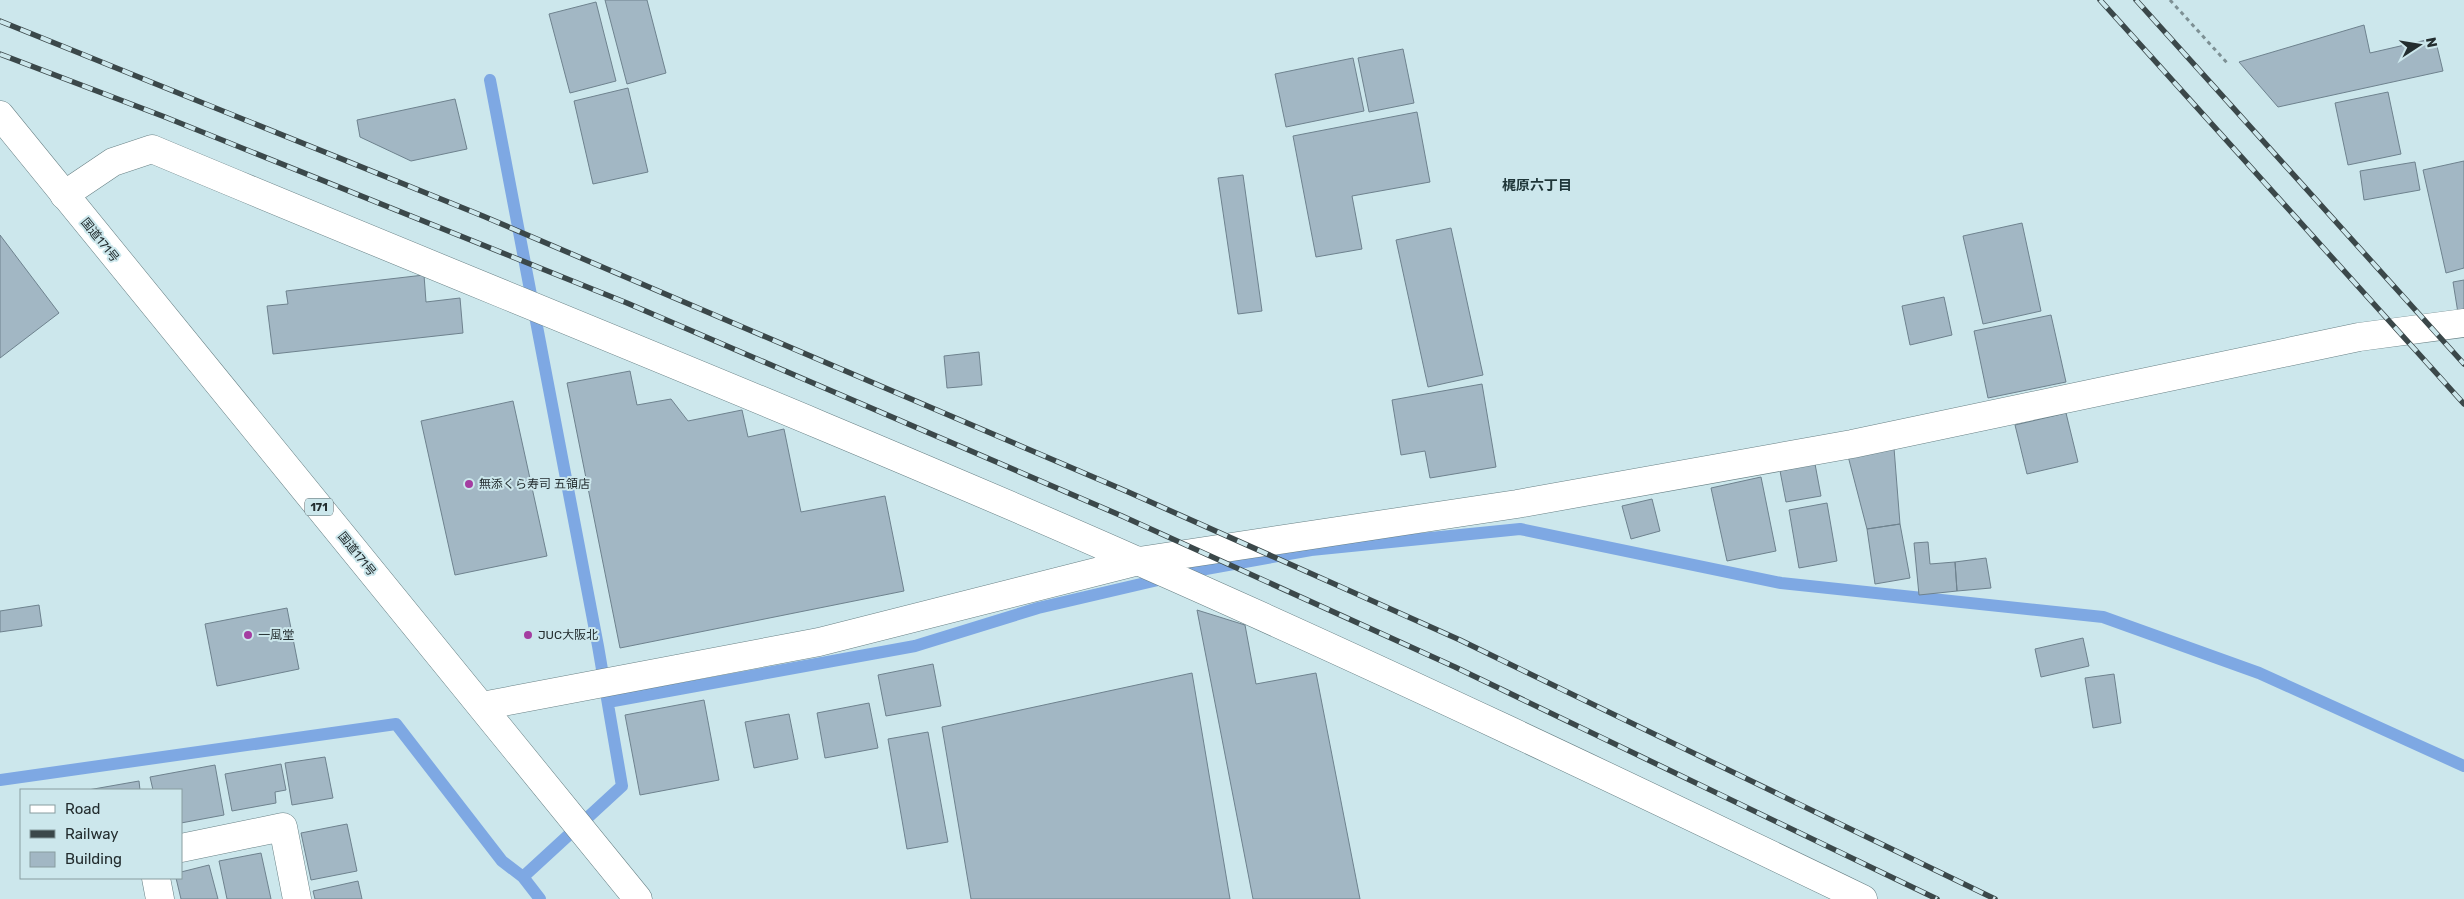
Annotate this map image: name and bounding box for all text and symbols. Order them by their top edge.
north arrow [2394,20,2444,70]
text: N [2422,36,2441,49]
district label: 梶原六丁目 [1502,177,1572,194]
street label: 国道171号 [78,215,122,265]
place label: 無添くら寿司 五領店 [479,477,590,491]
marker: 無添くら寿司 五領店 [463,478,475,490]
road number: 171 [305,498,333,516]
street label: 国道171号 [335,529,379,579]
place label: 一風堂 [258,628,294,642]
place label: JUC大阪北 [538,628,598,642]
marker: 一風堂 [242,629,254,641]
marker: JUC大阪北 [522,629,534,641]
legend [20,789,182,879]
text: Road [65,800,101,818]
text: Railway [65,825,119,843]
text: Building [65,850,122,868]

